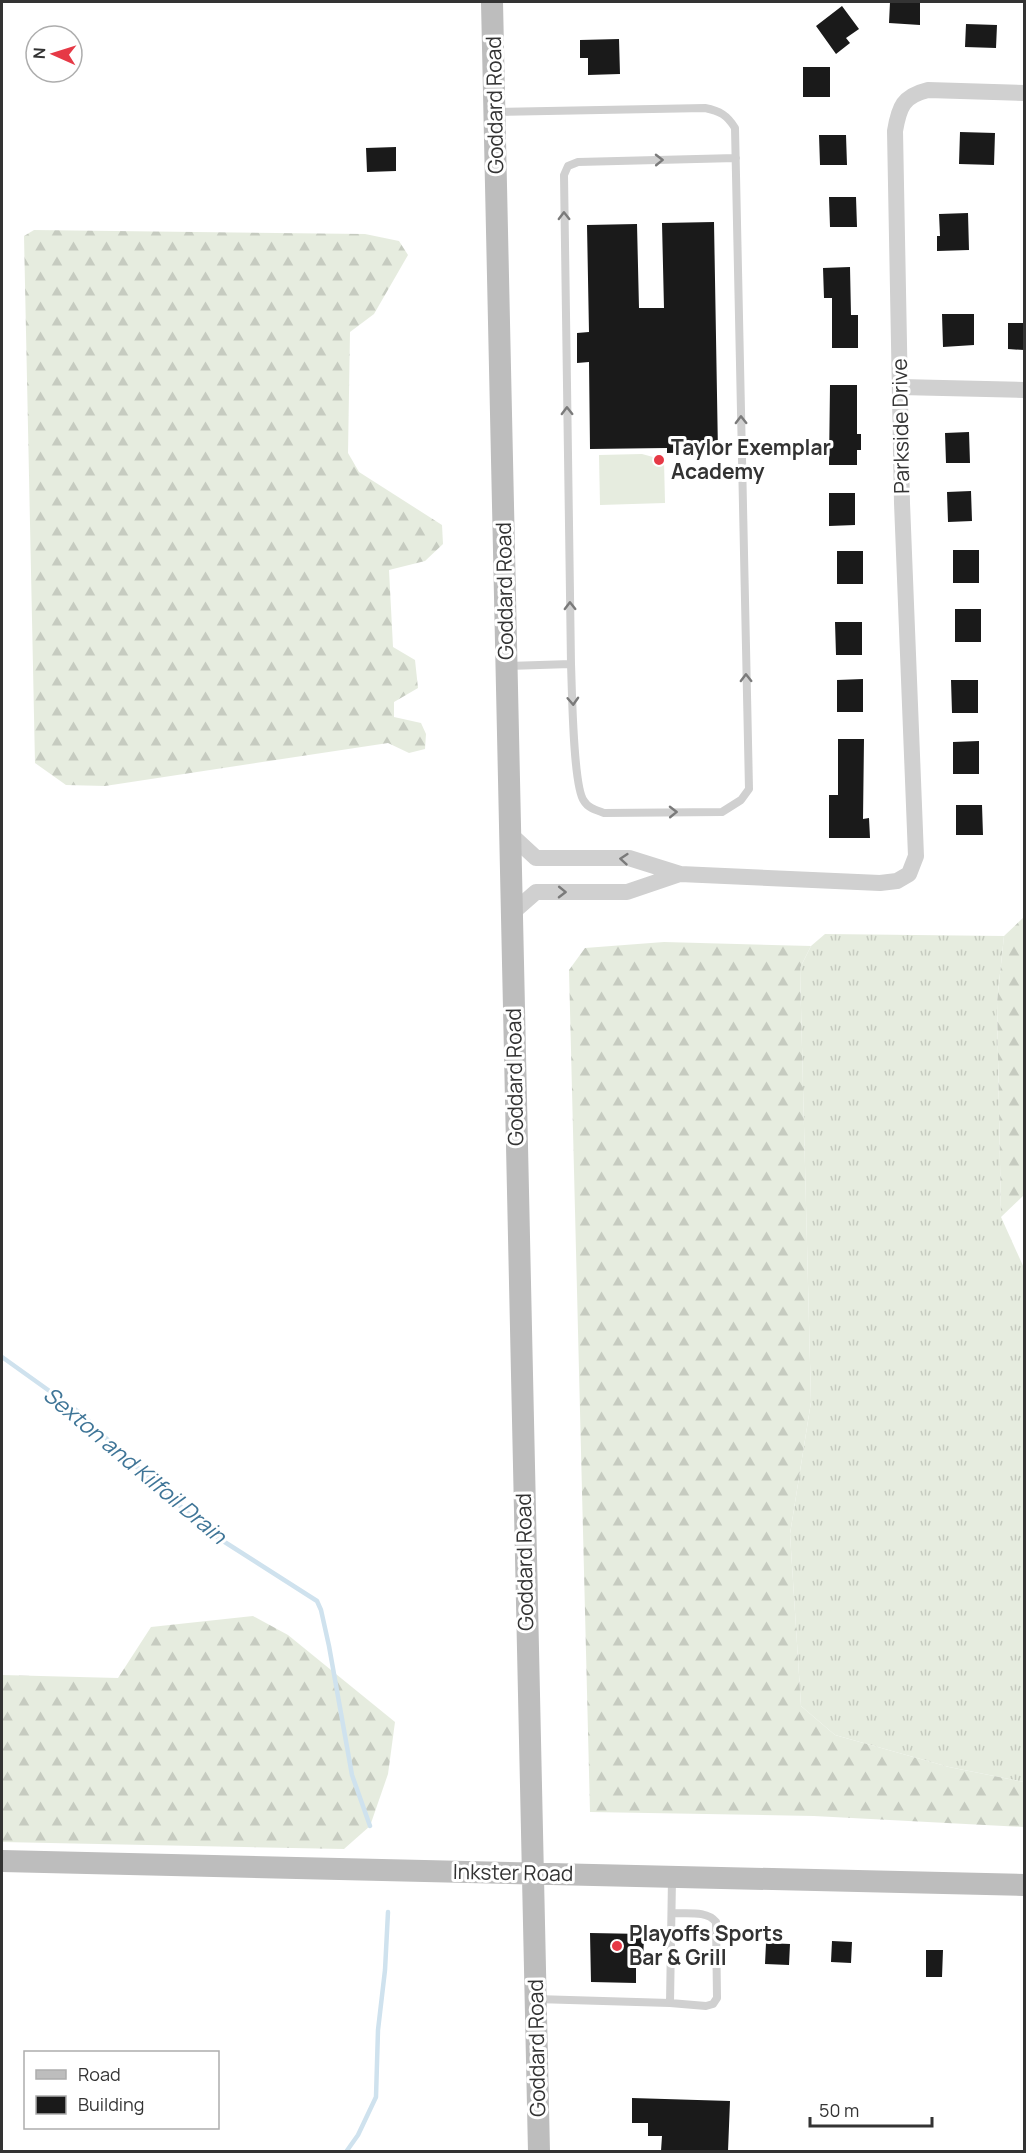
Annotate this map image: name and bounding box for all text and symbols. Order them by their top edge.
north arrow [24,24,84,84]
street label: Goddard Road [479,36,509,174]
text: N [28,47,50,60]
one-way arrow [654,154,663,166]
one-way arrow [558,211,570,220]
street label: Parkside Drive [885,358,915,494]
one-way arrow [561,406,573,415]
one-way arrow [735,416,747,425]
place label: Taylor Exemplar Academy [671,433,831,485]
marker: Taylor Exemplar Academy [652,453,666,467]
street label: Goddard Road [489,522,519,660]
one-way arrow [564,601,576,610]
one-way arrow [740,674,753,683]
one-way arrow [566,696,579,705]
one-way arrow [669,806,678,818]
one-way arrow [619,853,628,866]
one-way arrow [558,886,567,898]
street label: Goddard Road [499,1008,529,1146]
water label: Sexton and Kilfoil Drain [37,1380,234,1551]
street label: Goddard Road [509,1493,539,1631]
street label: Inkster Road [453,1857,573,1887]
place label: Playoffs Sports Bar & Grill [629,1919,783,1971]
marker: Playoffs Sports Bar & Grill [610,1939,624,1953]
street label: Goddard Road [521,1979,551,2117]
legend [24,2051,219,2129]
text: Road [78,2062,121,2086]
scale bar [810,2090,932,2128]
text: Building [78,2092,144,2116]
text: 50 m [819,2098,859,2122]

